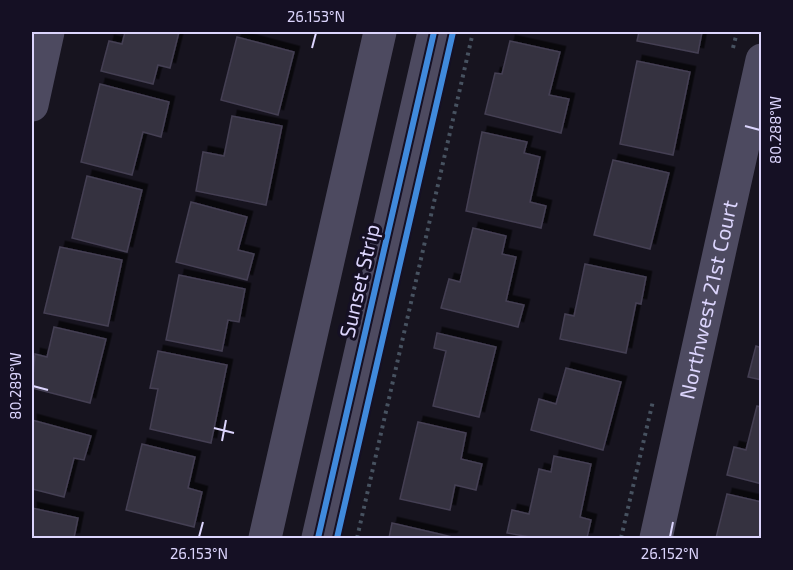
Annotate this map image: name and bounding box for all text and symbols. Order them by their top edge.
text: 26.153°N [287,7,345,25]
text: 80.288°W [766,96,784,164]
street label: Northwest 21st Court [673,198,742,401]
street label: Sunset Strip [333,221,384,340]
text: 80.289°W [6,352,24,420]
text: 26.153°N [170,544,228,562]
text: 26.152°N [641,544,699,562]

